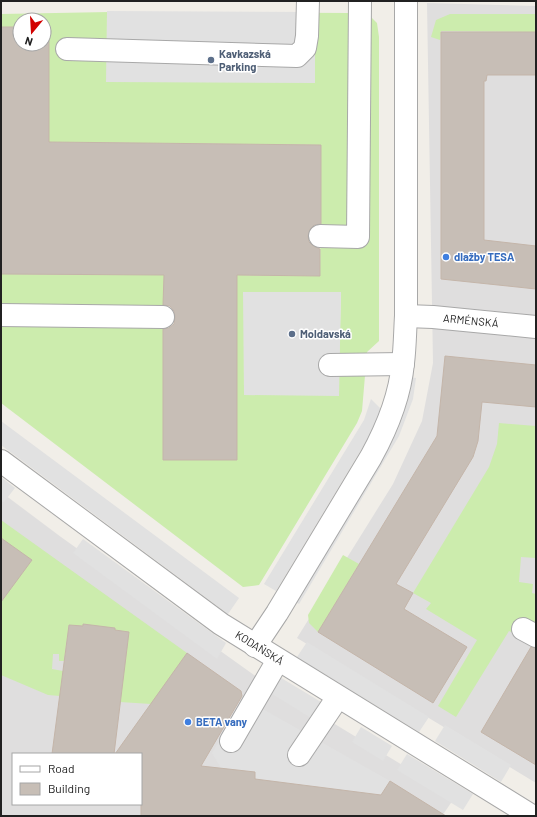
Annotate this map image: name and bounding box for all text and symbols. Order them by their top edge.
north arrow [12,12,52,52]
text: N [23,35,34,49]
place label: Kavkazská Parking [219,47,271,73]
marker: Kavkazská Parking [206,55,216,65]
place label: dlažby TESA [454,250,515,263]
marker: dlažby TESA [441,252,451,262]
street label: ARMÉNSKÁ [443,311,499,329]
place label: Moldavská [300,327,351,340]
marker: Moldavská [287,329,297,339]
street label: KODAŇSKÁ [233,628,286,667]
place label: BETA vany [196,715,248,728]
marker: BETA vany [183,717,193,727]
legend [12,753,142,805]
text: Road [48,761,75,775]
text: Building [48,781,90,795]

